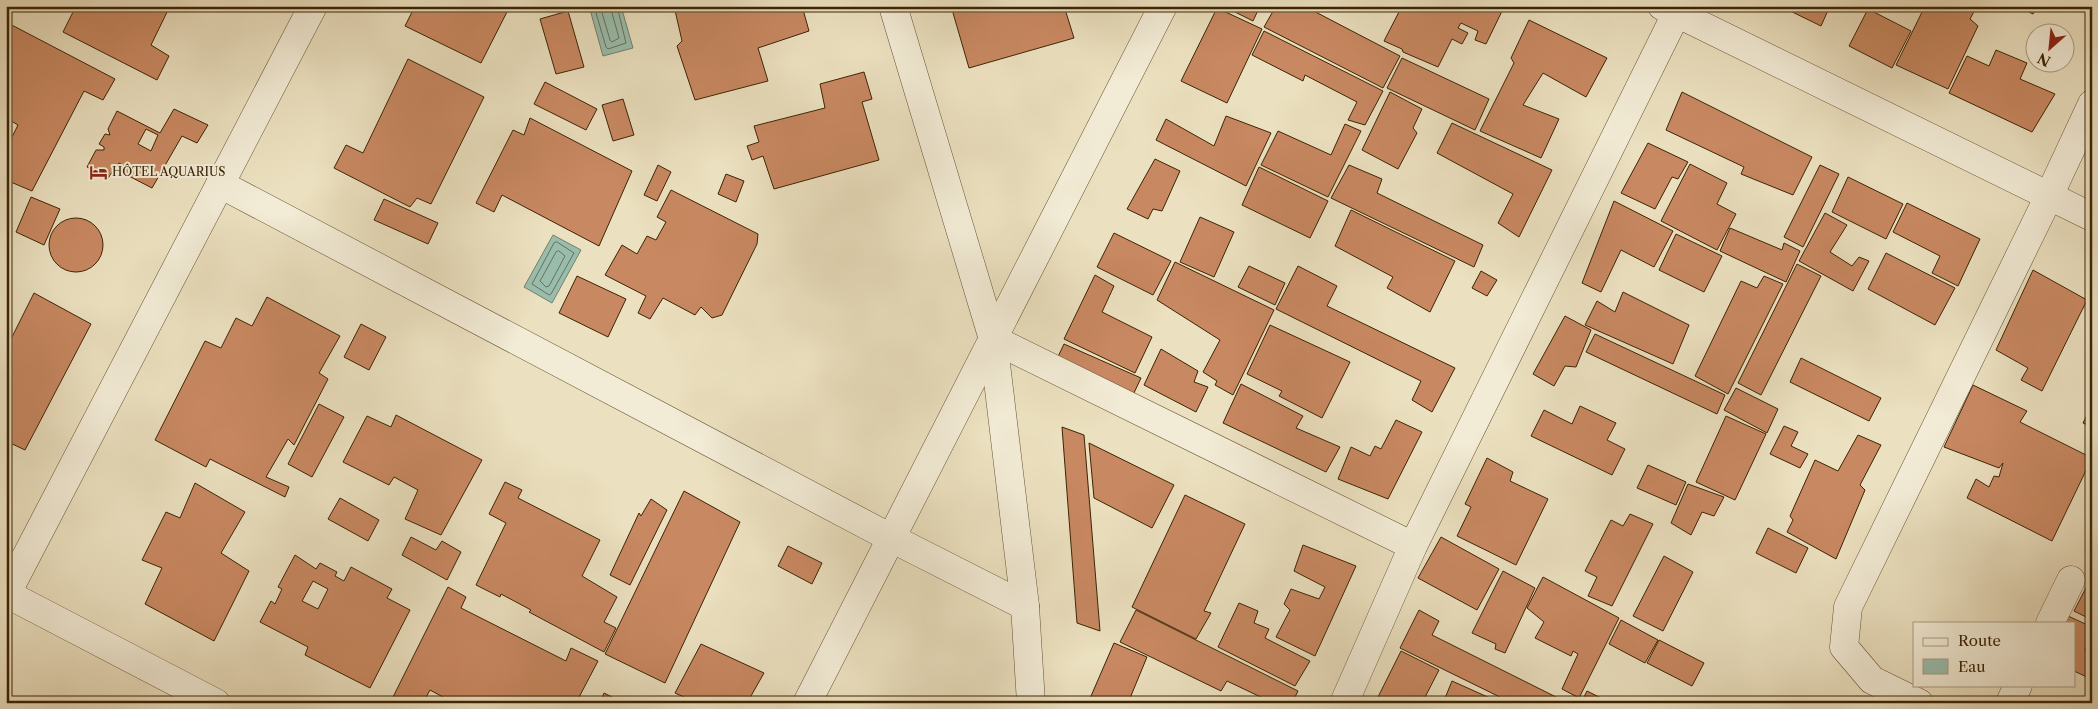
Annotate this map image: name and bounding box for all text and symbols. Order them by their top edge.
north arrow [2026,22,2076,72]
text: N [2035,49,2054,70]
hotel icon: HÔTEL AQUARIUS [88,162,108,182]
place label: HÔTEL AQUARIUS [112,163,225,179]
legend [1913,622,2076,686]
text: Route [1958,631,2001,650]
text: Eau [1958,657,1986,676]

